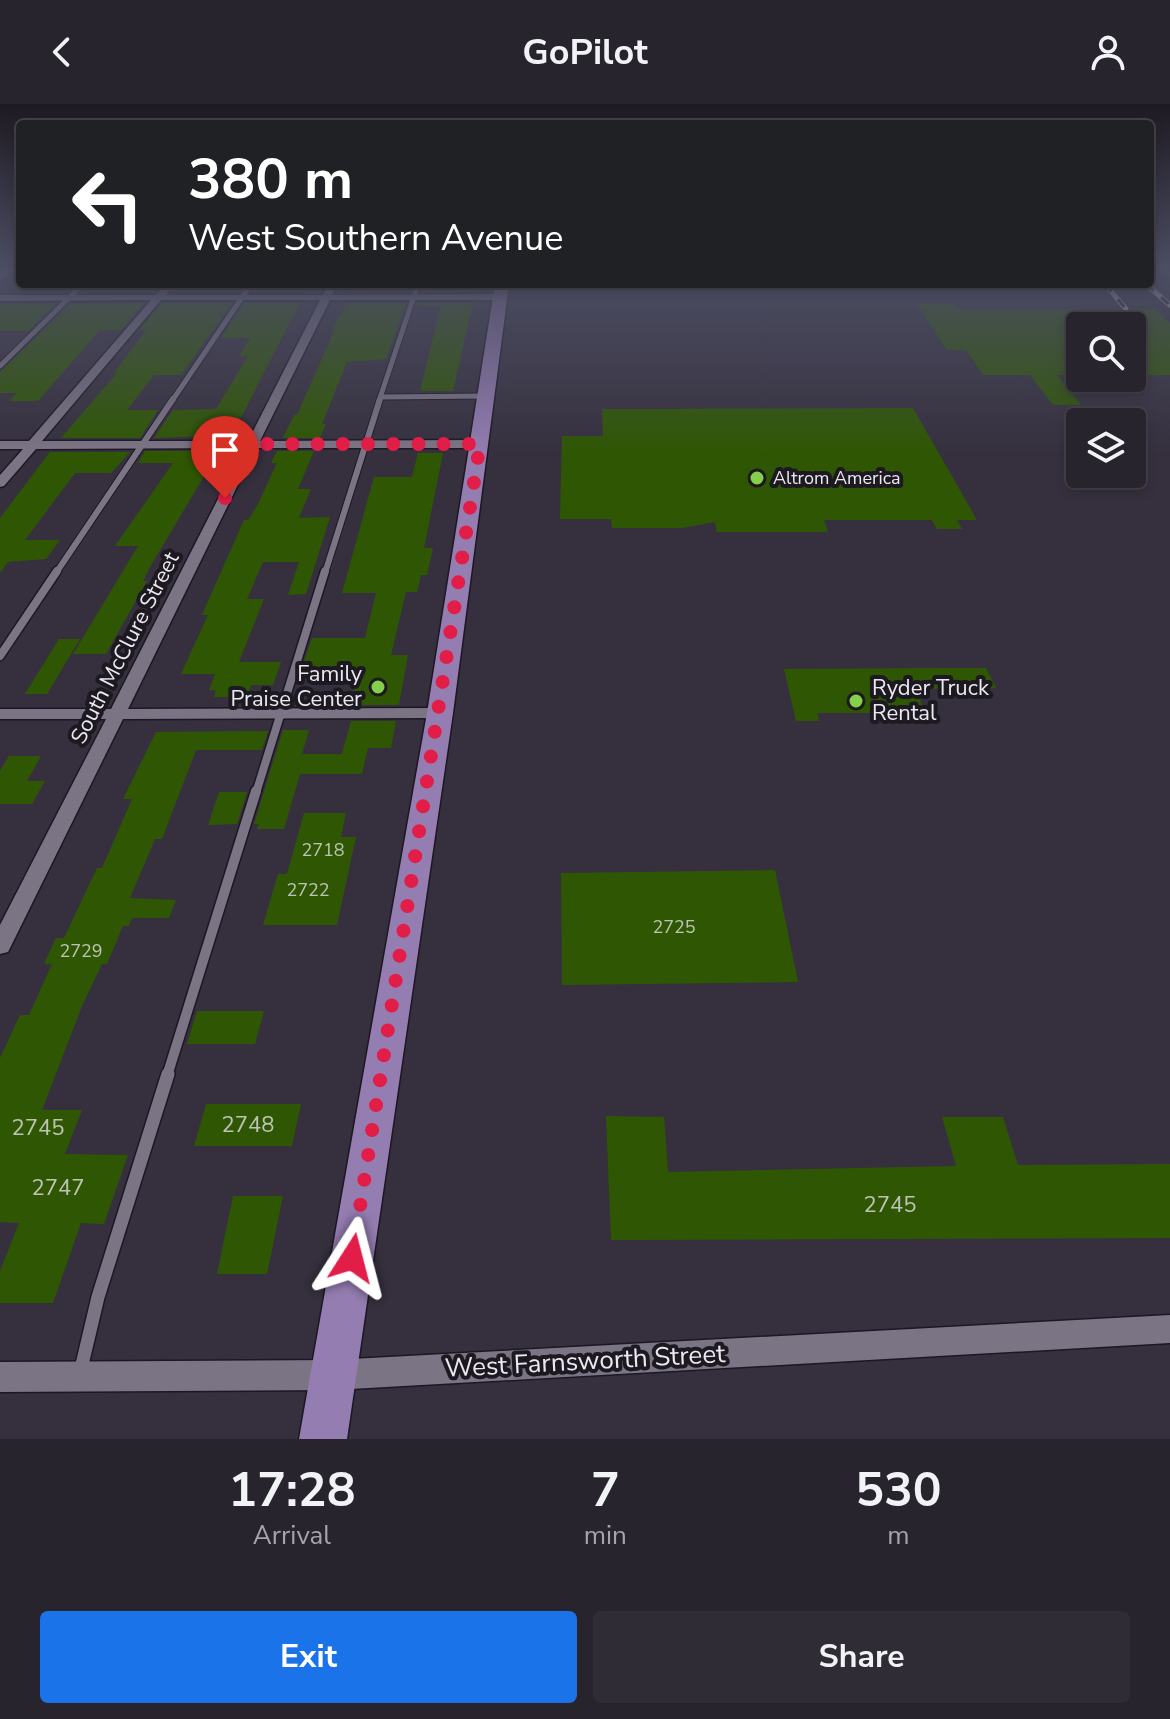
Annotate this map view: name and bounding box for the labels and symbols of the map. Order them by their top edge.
pin [191,416,259,498]
place label: Altrom America [773,466,901,490]
marker: Altrom America [748,469,766,487]
street label: South McClure Street [64,547,187,749]
place label: Family Praise Center [230,659,363,714]
place label: Ryder Truck Rental [872,673,990,728]
marker: Family Praise Center [369,678,387,696]
marker: Ryder Truck Rental [847,692,865,710]
house number: 2718 [301,838,345,862]
house number: 2722 [286,878,330,902]
house number: 2725 [652,915,696,939]
house number: 2729 [59,939,103,963]
house number: 2748 [222,1110,274,1140]
house number: 2745 [12,1113,64,1143]
house number: 2747 [32,1173,84,1203]
house number: 2745 [864,1190,916,1220]
position arrow [310,1216,394,1300]
street label: West Farnsworth Street [444,1336,727,1386]

